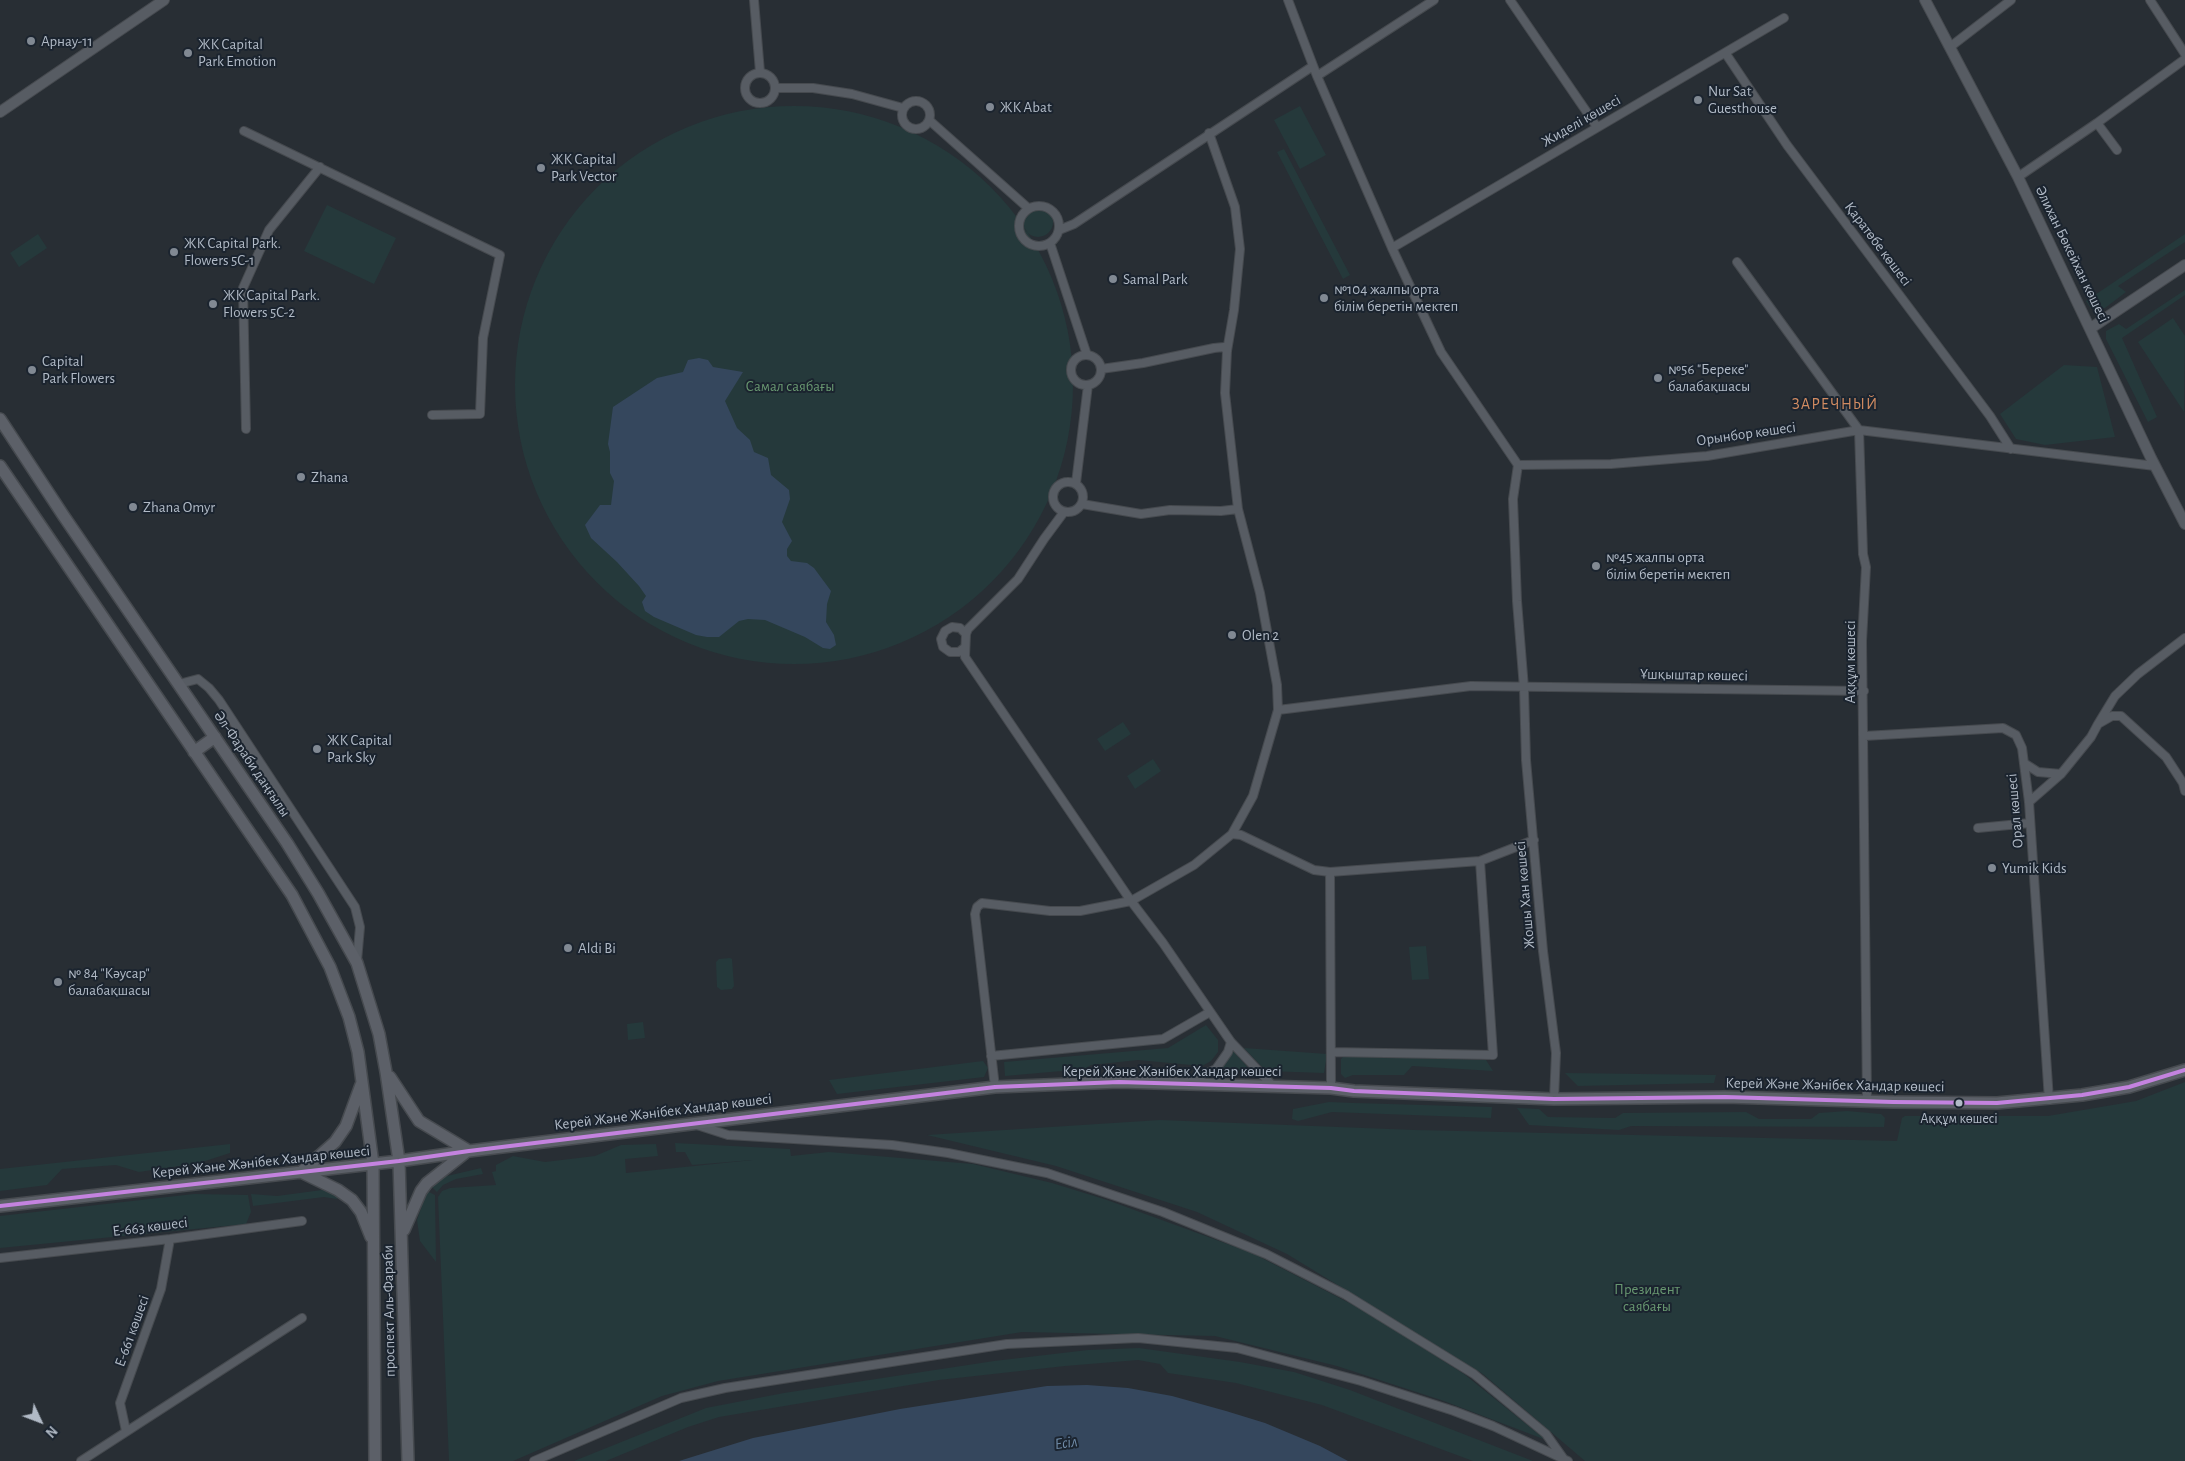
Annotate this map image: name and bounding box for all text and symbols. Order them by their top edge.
place label: Арнау-11 [41,32,93,50]
marker: Арнау-11 [25,35,37,47]
place label: ЖК Capital Park Emotion [198,35,276,70]
marker: ЖК Capital Park Emotion [182,47,194,59]
place label: Nur Sat Guesthouse [1708,82,1777,117]
street label: Жиделі көшесі [1538,91,1624,151]
marker: Nur Sat Guesthouse [1692,94,1704,106]
place label: ЖК Abat [1000,98,1052,116]
marker: ЖК Abat [984,101,996,113]
place label: ЖК Capital Park Vector [551,150,616,185]
marker: ЖК Capital Park Vector [535,162,547,174]
street label: Әлихан Бөкейхан көшесі [2031,183,2113,325]
street label: Қаратөбе көшесі [1840,198,1916,290]
place label: ЖК Capital Park. Flowers 5C-1 [184,234,281,269]
marker: ЖК Capital Park. Flowers 5C-1 [168,246,180,258]
place label: Samal Park [1123,270,1188,288]
marker: Samal Park [1107,273,1119,285]
place label: №104 жалпы орта білім беретін мектеп [1334,280,1458,315]
place label: ЖК Capital Park. Flowers 5C-2 [223,286,320,321]
marker: №104 жалпы орта білім беретін мектеп [1318,292,1330,304]
marker: ЖК Capital Park. Flowers 5C-2 [207,298,219,310]
place label: Capital Park Flowers [42,352,115,387]
place label: №56 "Береке" балабақшасы [1668,360,1750,395]
marker: Capital Park Flowers [26,364,38,376]
marker: №56 "Береке" балабақшасы [1652,372,1664,384]
park label: Самал саябағы [746,377,834,395]
district label: ЗАРЕЧНЫЙ [1791,394,1879,414]
street label: Орынбор көшесі [1695,418,1797,450]
place label: Zhana [311,468,348,486]
marker: Zhana [295,471,307,483]
place label: Zhana Omyr [143,498,215,516]
marker: Zhana Omyr [127,501,139,513]
place label: №45 жалпы орта білім беретін мектеп [1606,548,1730,583]
marker: №45 жалпы орта білім беретін мектеп [1590,560,1602,572]
street label: Аққұм көшесі [1841,620,1859,704]
place label: Olen 2 [1242,626,1279,644]
marker: Olen 2 [1226,629,1238,641]
street label: Ұшқыштар көшесі [1640,665,1748,685]
street label: Әл-Фараби даңғылы [210,707,294,821]
place label: ЖК Capital Park Sky [327,731,392,766]
marker: ЖК Capital Park Sky [311,743,323,755]
street label: Орал көшесі [2003,773,2027,849]
street label: Жошы Хан көшесі [1511,840,1539,950]
place label: Yumik Kids [2002,859,2067,877]
marker: Yumik Kids [1986,862,1998,874]
place label: Aldi Bi [578,939,616,957]
marker: Aldi Bi [562,942,574,954]
place label: № 84 "Кәусар" балабақшасы [68,964,150,999]
marker: № 84 "Кәусар" балабақшасы [52,976,64,988]
street label: Керей Және Жәнібек Хандар көшесі [1062,1062,1282,1080]
street label: Керей Және Жәнібек Хандар көшесі [1725,1074,1945,1096]
street label: Керей Және Жәнібек Хандар көшесі [553,1090,773,1134]
marker: Аққұм көшесі [1954,1098,1964,1108]
place label: Аққұм көшесі [1920,1111,1998,1127]
street label: Керей Және Жәнібек Хандар көшесі [151,1142,371,1182]
street label: Е-663 көшесі [111,1213,189,1241]
street label: проспект Аль-Фараби [379,1245,399,1377]
park label: Президент саябағы [1614,1280,1680,1315]
street label: Е-661 көшесі [111,1293,153,1369]
north arrow [15,1396,65,1446]
text: N [43,1423,59,1440]
water label: Есіл [1053,1432,1079,1454]

